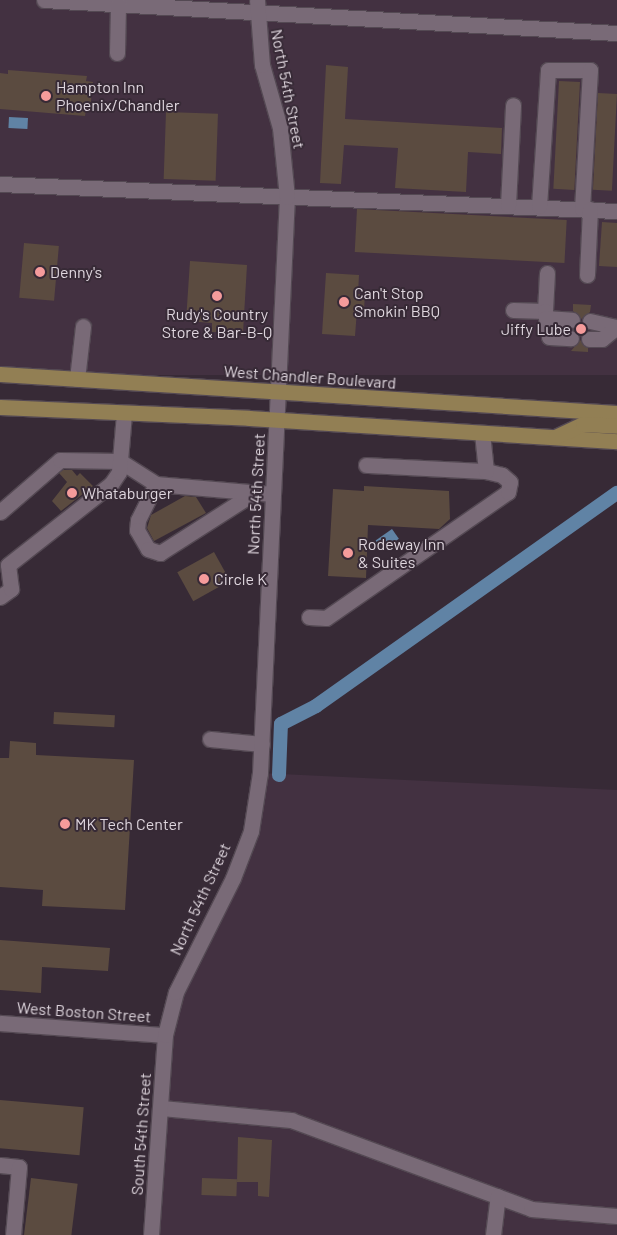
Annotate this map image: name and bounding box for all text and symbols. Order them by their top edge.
street label: North 54th Street [267,27,309,151]
place label: Hampton Inn Phoenix/Chandler [56,77,180,115]
marker: Hampton Inn Phoenix/Chandler [40,90,52,102]
place label: Denny's [50,262,102,282]
marker: Denny's [34,266,46,278]
place label: Can't Stop Smokin' BBQ [354,283,440,321]
marker: Rudy's Country Store & Bar-B-Q [211,290,223,302]
marker: Can't Stop Smokin' BBQ [338,296,350,308]
place label: Rudy's Country Store & Bar-B-Q [162,304,272,342]
place label: Jiffy Lube [501,319,571,339]
marker: Jiffy Lube [575,323,587,335]
street label: West Chandler Boulevard [223,361,397,393]
street label: North 54th Street [243,433,269,555]
place label: Whataburger [82,483,173,503]
marker: Whataburger [66,487,78,499]
place label: Rodeway Inn & Suites [358,534,445,572]
marker: Rodeway Inn & Suites [342,547,354,559]
place label: Circle K [214,569,267,589]
marker: Circle K [198,573,210,585]
place label: MK Tech Center [75,814,183,834]
marker: MK Tech Center [59,818,71,830]
street label: North 54th Street [166,840,234,958]
street label: West Boston Street [16,998,152,1026]
street label: South 54th Street [127,1072,155,1196]

